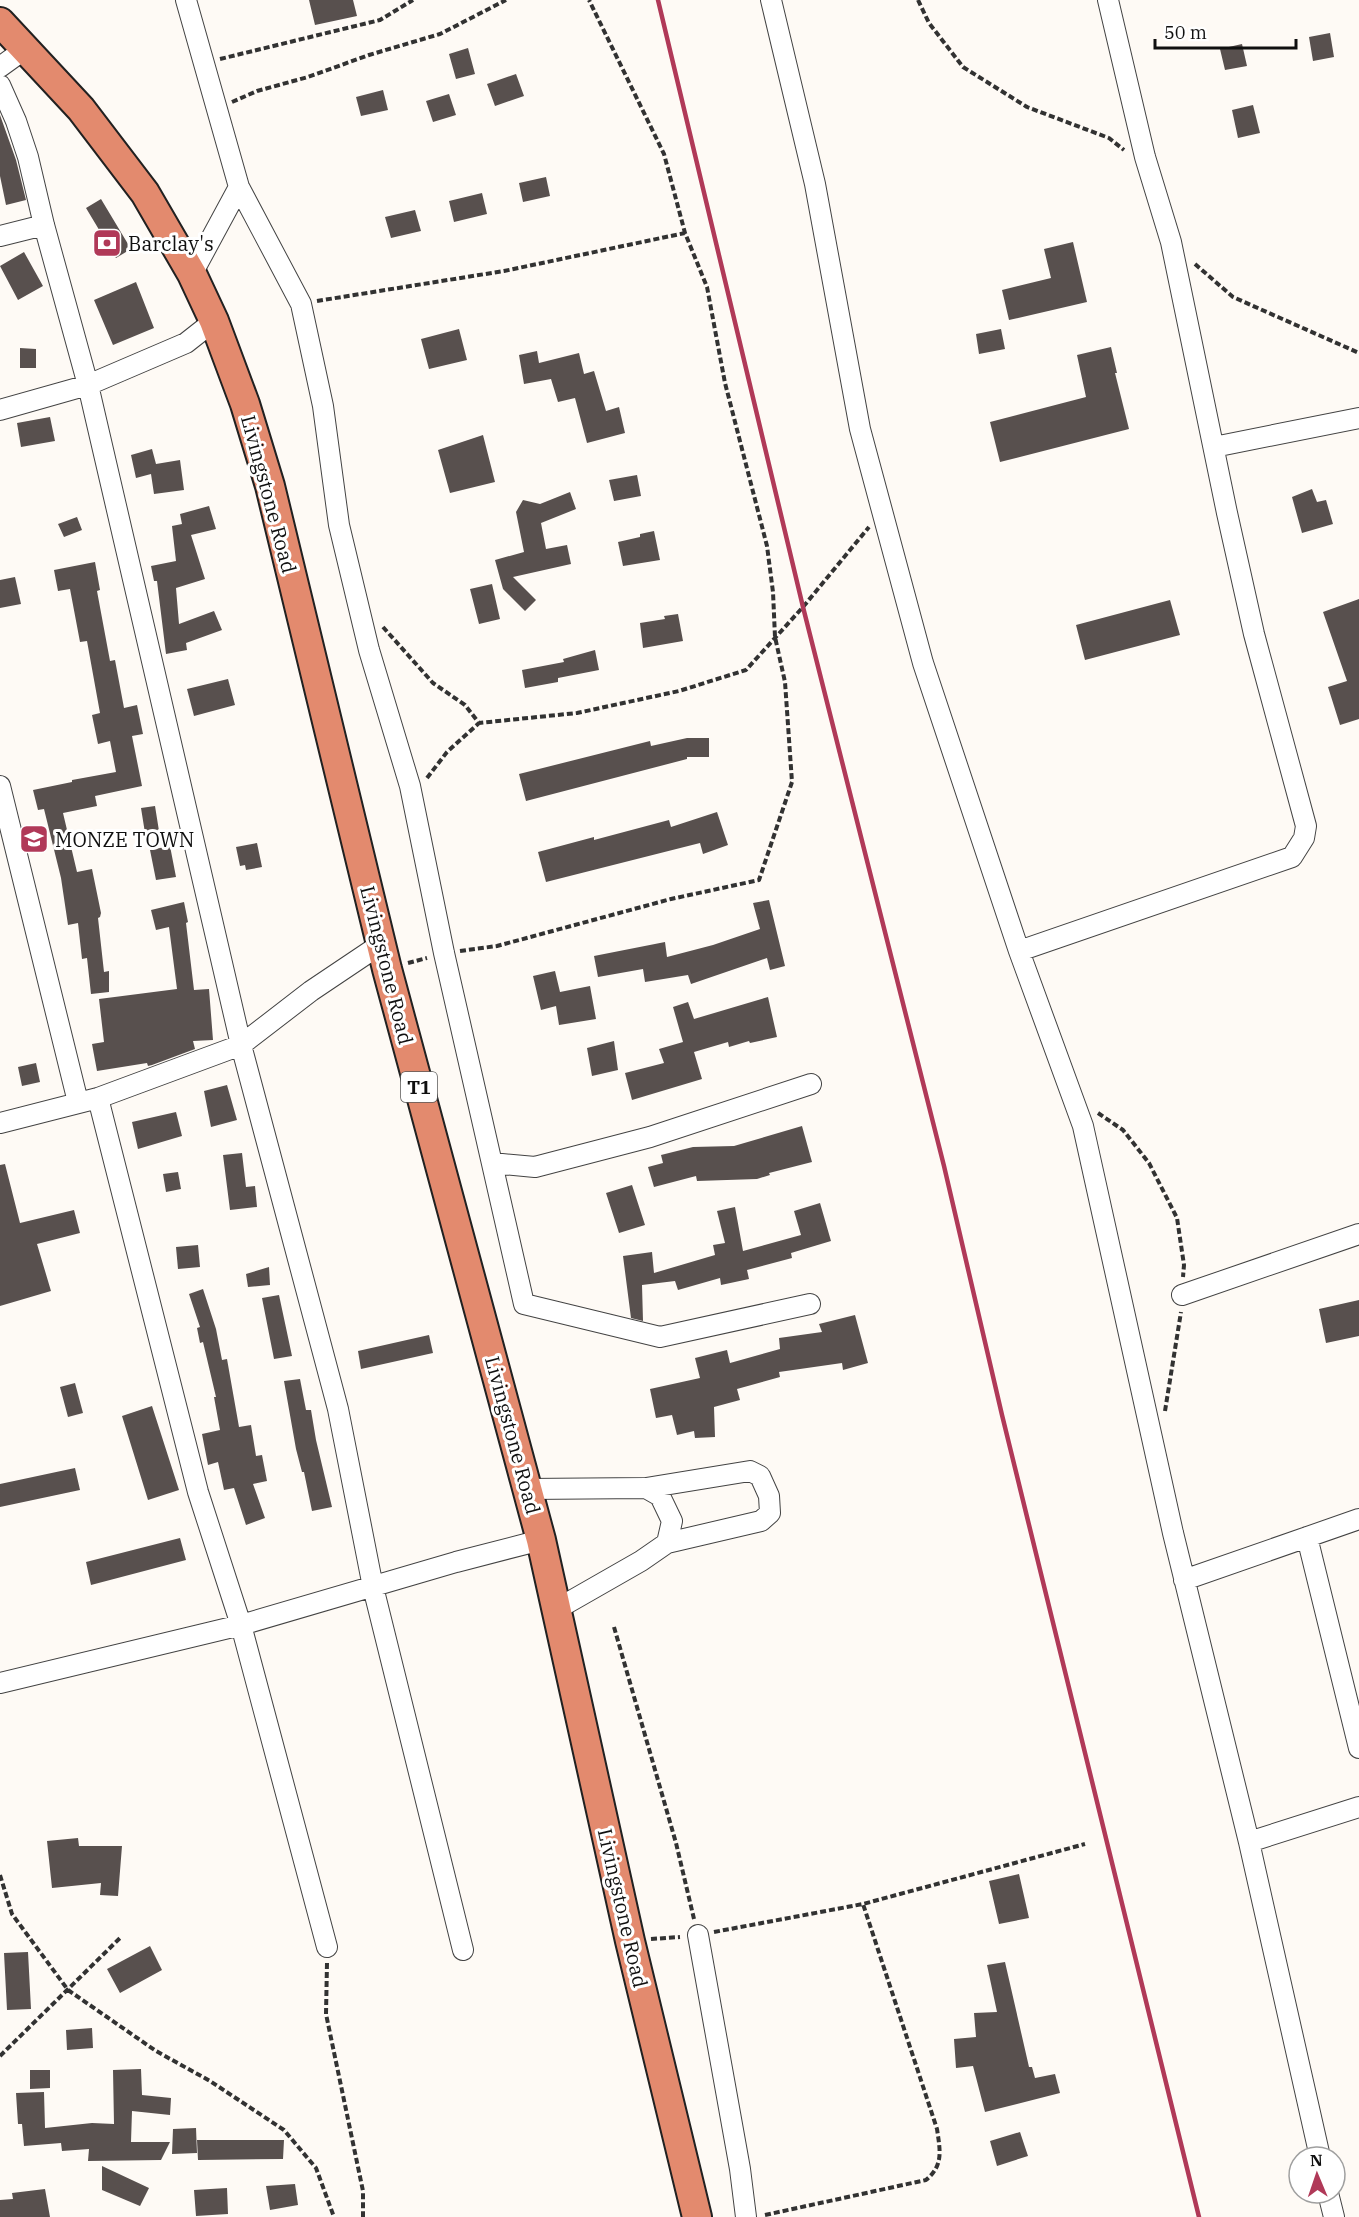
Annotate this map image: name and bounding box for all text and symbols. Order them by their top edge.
scale bar [1155,12,1296,50]
text: 50 m [1164,21,1207,44]
bank icon: Barclay's [91,227,123,259]
place label: Barclay's [128,230,214,257]
street label: Livingstone Road [235,412,303,576]
school or university icon: MONZE TOWN [18,823,50,855]
place label: MONZE TOWN [55,826,194,853]
street label: Livingstone Road [354,883,420,1047]
road number: T1 [401,1072,437,1102]
street label: Livingstone Road [479,1353,547,1517]
street label: Livingstone Road [592,1826,654,1990]
north arrow [1287,2145,1347,2205]
text: N [1310,2150,1323,2170]

